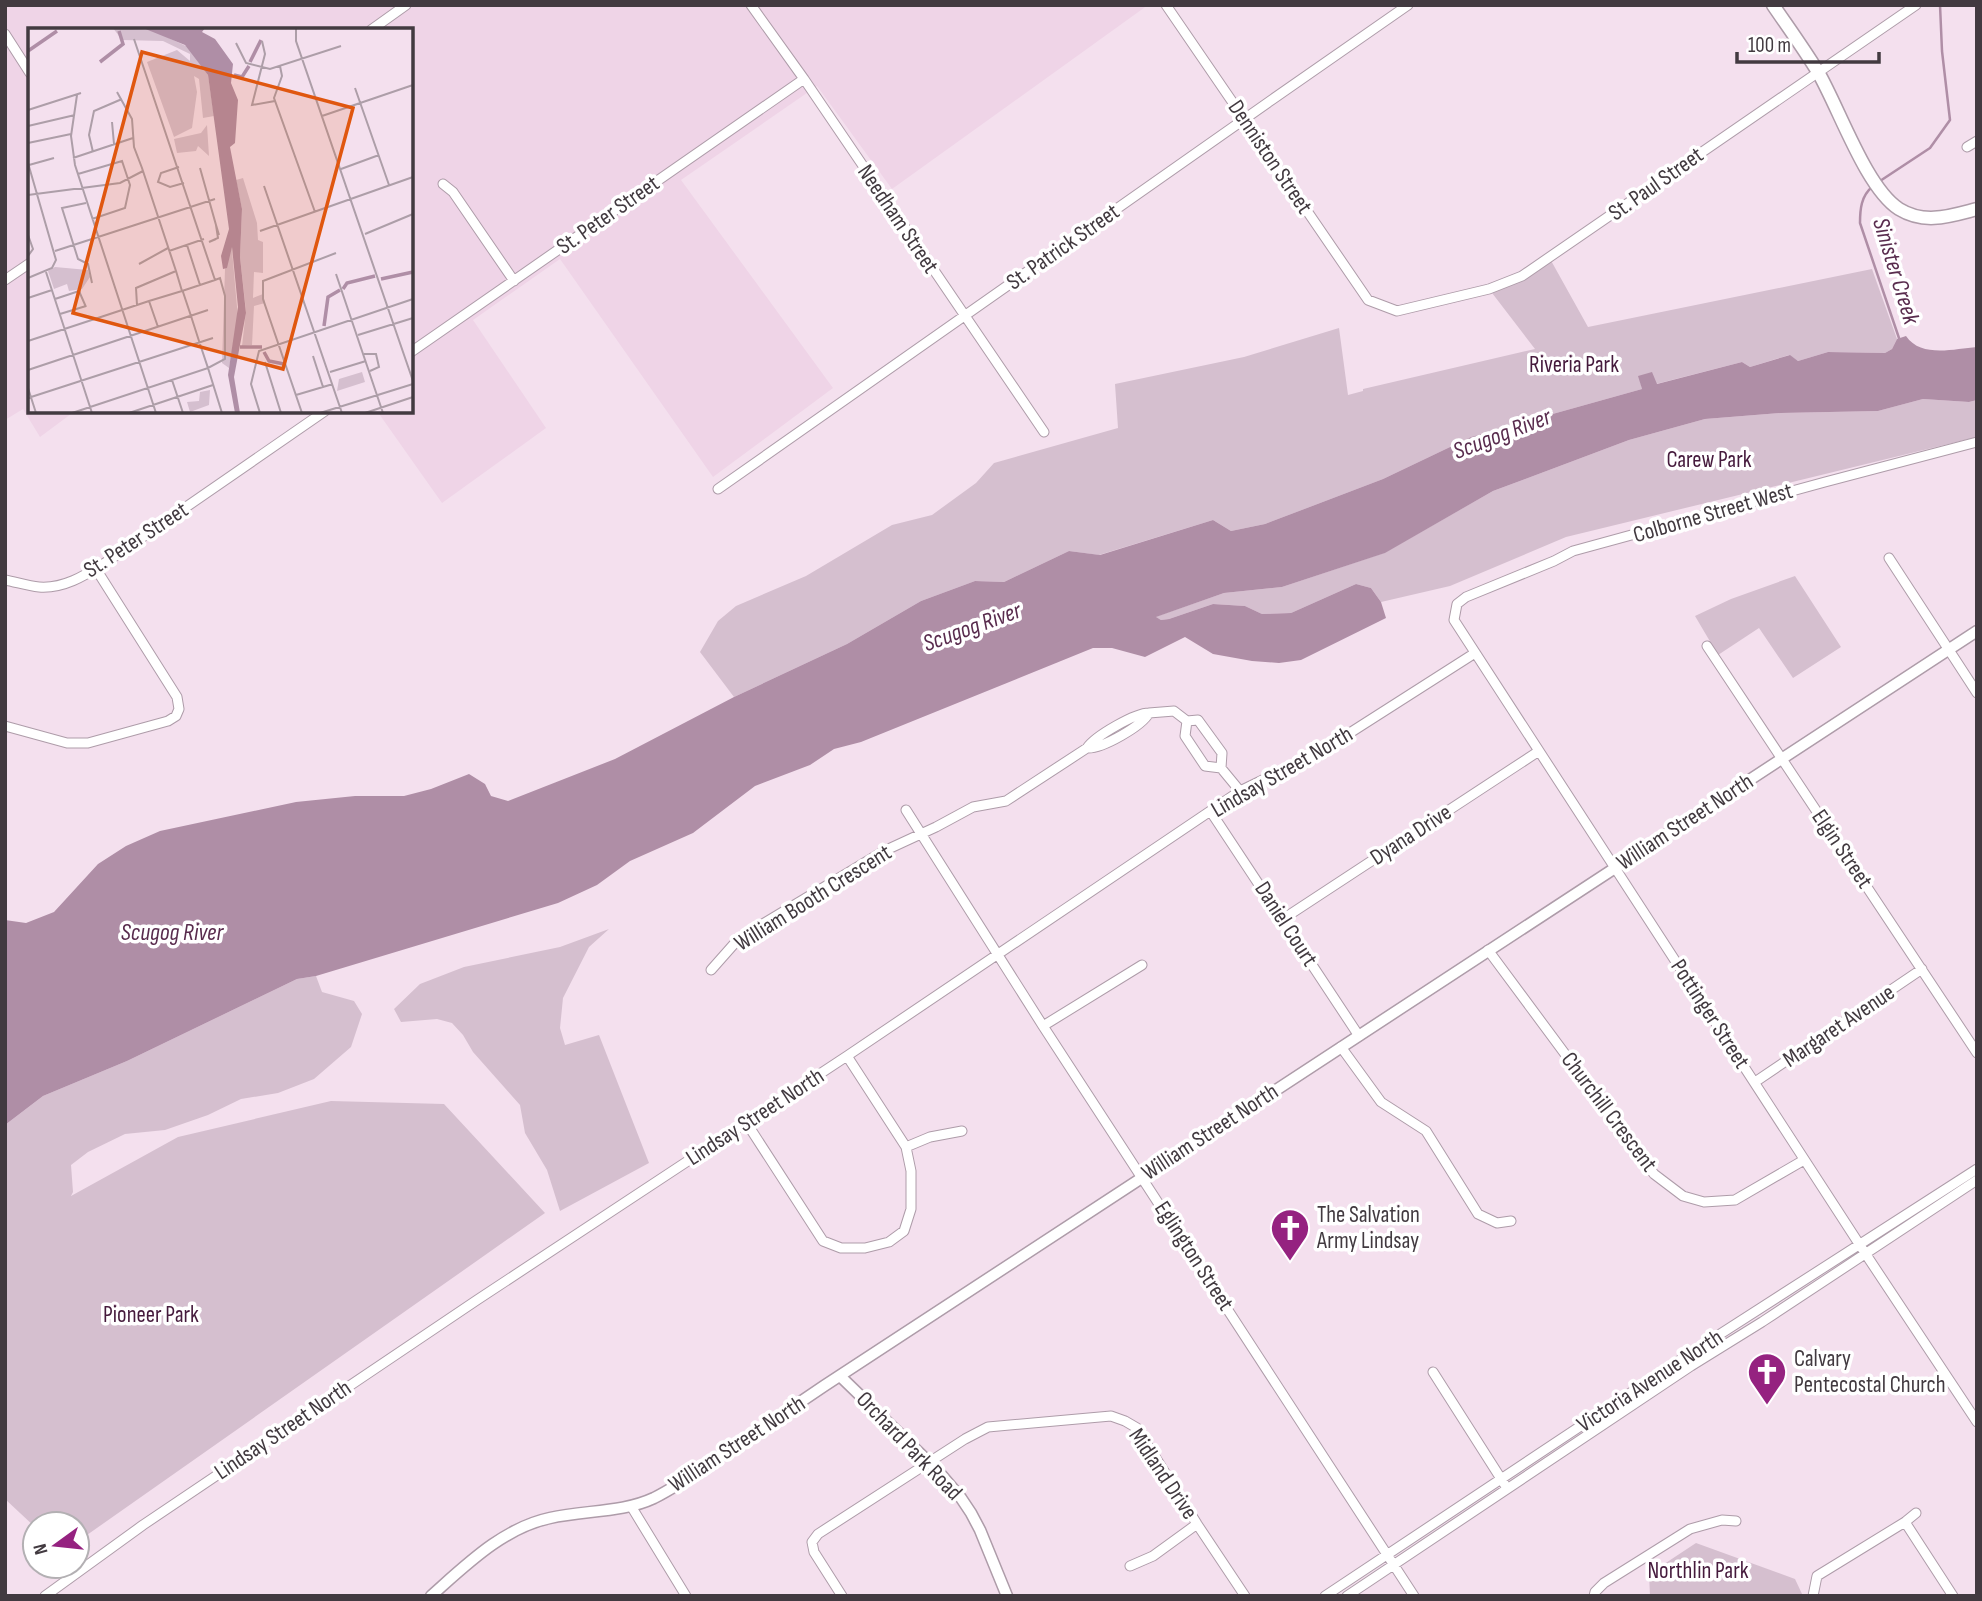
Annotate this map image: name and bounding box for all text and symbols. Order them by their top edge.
scale bar [1737,21,1879,65]
inset map [28,28,413,413]
text: 100 m [1748,33,1791,58]
street label: Denniston Street [1222,95,1318,219]
street label: St. Paul Street [1603,141,1709,227]
street label: Needham Street [851,159,945,279]
street label: St. Peter Street [551,169,665,261]
street label: St. Patrick Street [1001,198,1125,296]
water label: Sinister Creek [1866,214,1926,329]
park label: Riveria Park [1529,351,1619,379]
water label: Scugog River [1449,402,1556,466]
park label: Carew Park [1666,446,1752,474]
street label: Colborne Street West [1630,477,1796,549]
street label: St. Peter Street [79,496,193,584]
water label: Scugog River [919,595,1026,658]
street label: Lindsay Street North [1206,720,1358,824]
street label: William Street North [1612,767,1758,877]
street label: Dyana Drive [1365,798,1457,872]
street label: Elgin Street [1805,804,1879,894]
street label: William Booth Crescent [729,838,897,958]
street label: Daniel Court [1248,876,1324,972]
water label: Scugog River [121,918,224,947]
street label: Pottinger Street [1664,954,1756,1074]
street label: Margaret Avenue [1778,978,1900,1074]
street label: Churchill Crescent [1555,1047,1663,1177]
street label: Lindsay Street North [681,1062,829,1172]
street label: William Street North [1137,1077,1283,1187]
street label: Eglington Street [1148,1196,1240,1316]
place label: The Salvation Army Lindsay [1316,1201,1420,1255]
church icon: The Salvation Army Lindsay [1269,1207,1311,1262]
park label: Pioneer Park [103,1301,199,1329]
street label: Victoria Avenue North [1572,1323,1728,1439]
place label: Calvary Pentecostal Church [1794,1345,1946,1399]
church icon: Calvary Pentecostal Church [1746,1351,1788,1406]
street label: Lindsay Street North [209,1374,357,1486]
street label: Orchard Park Road [850,1386,968,1506]
street label: William Street North [664,1389,810,1499]
street label: Midland Drive [1122,1423,1204,1525]
north arrow [21,1510,91,1580]
text: N [29,1541,53,1557]
park label: Northlin Park [1647,1557,1749,1585]

